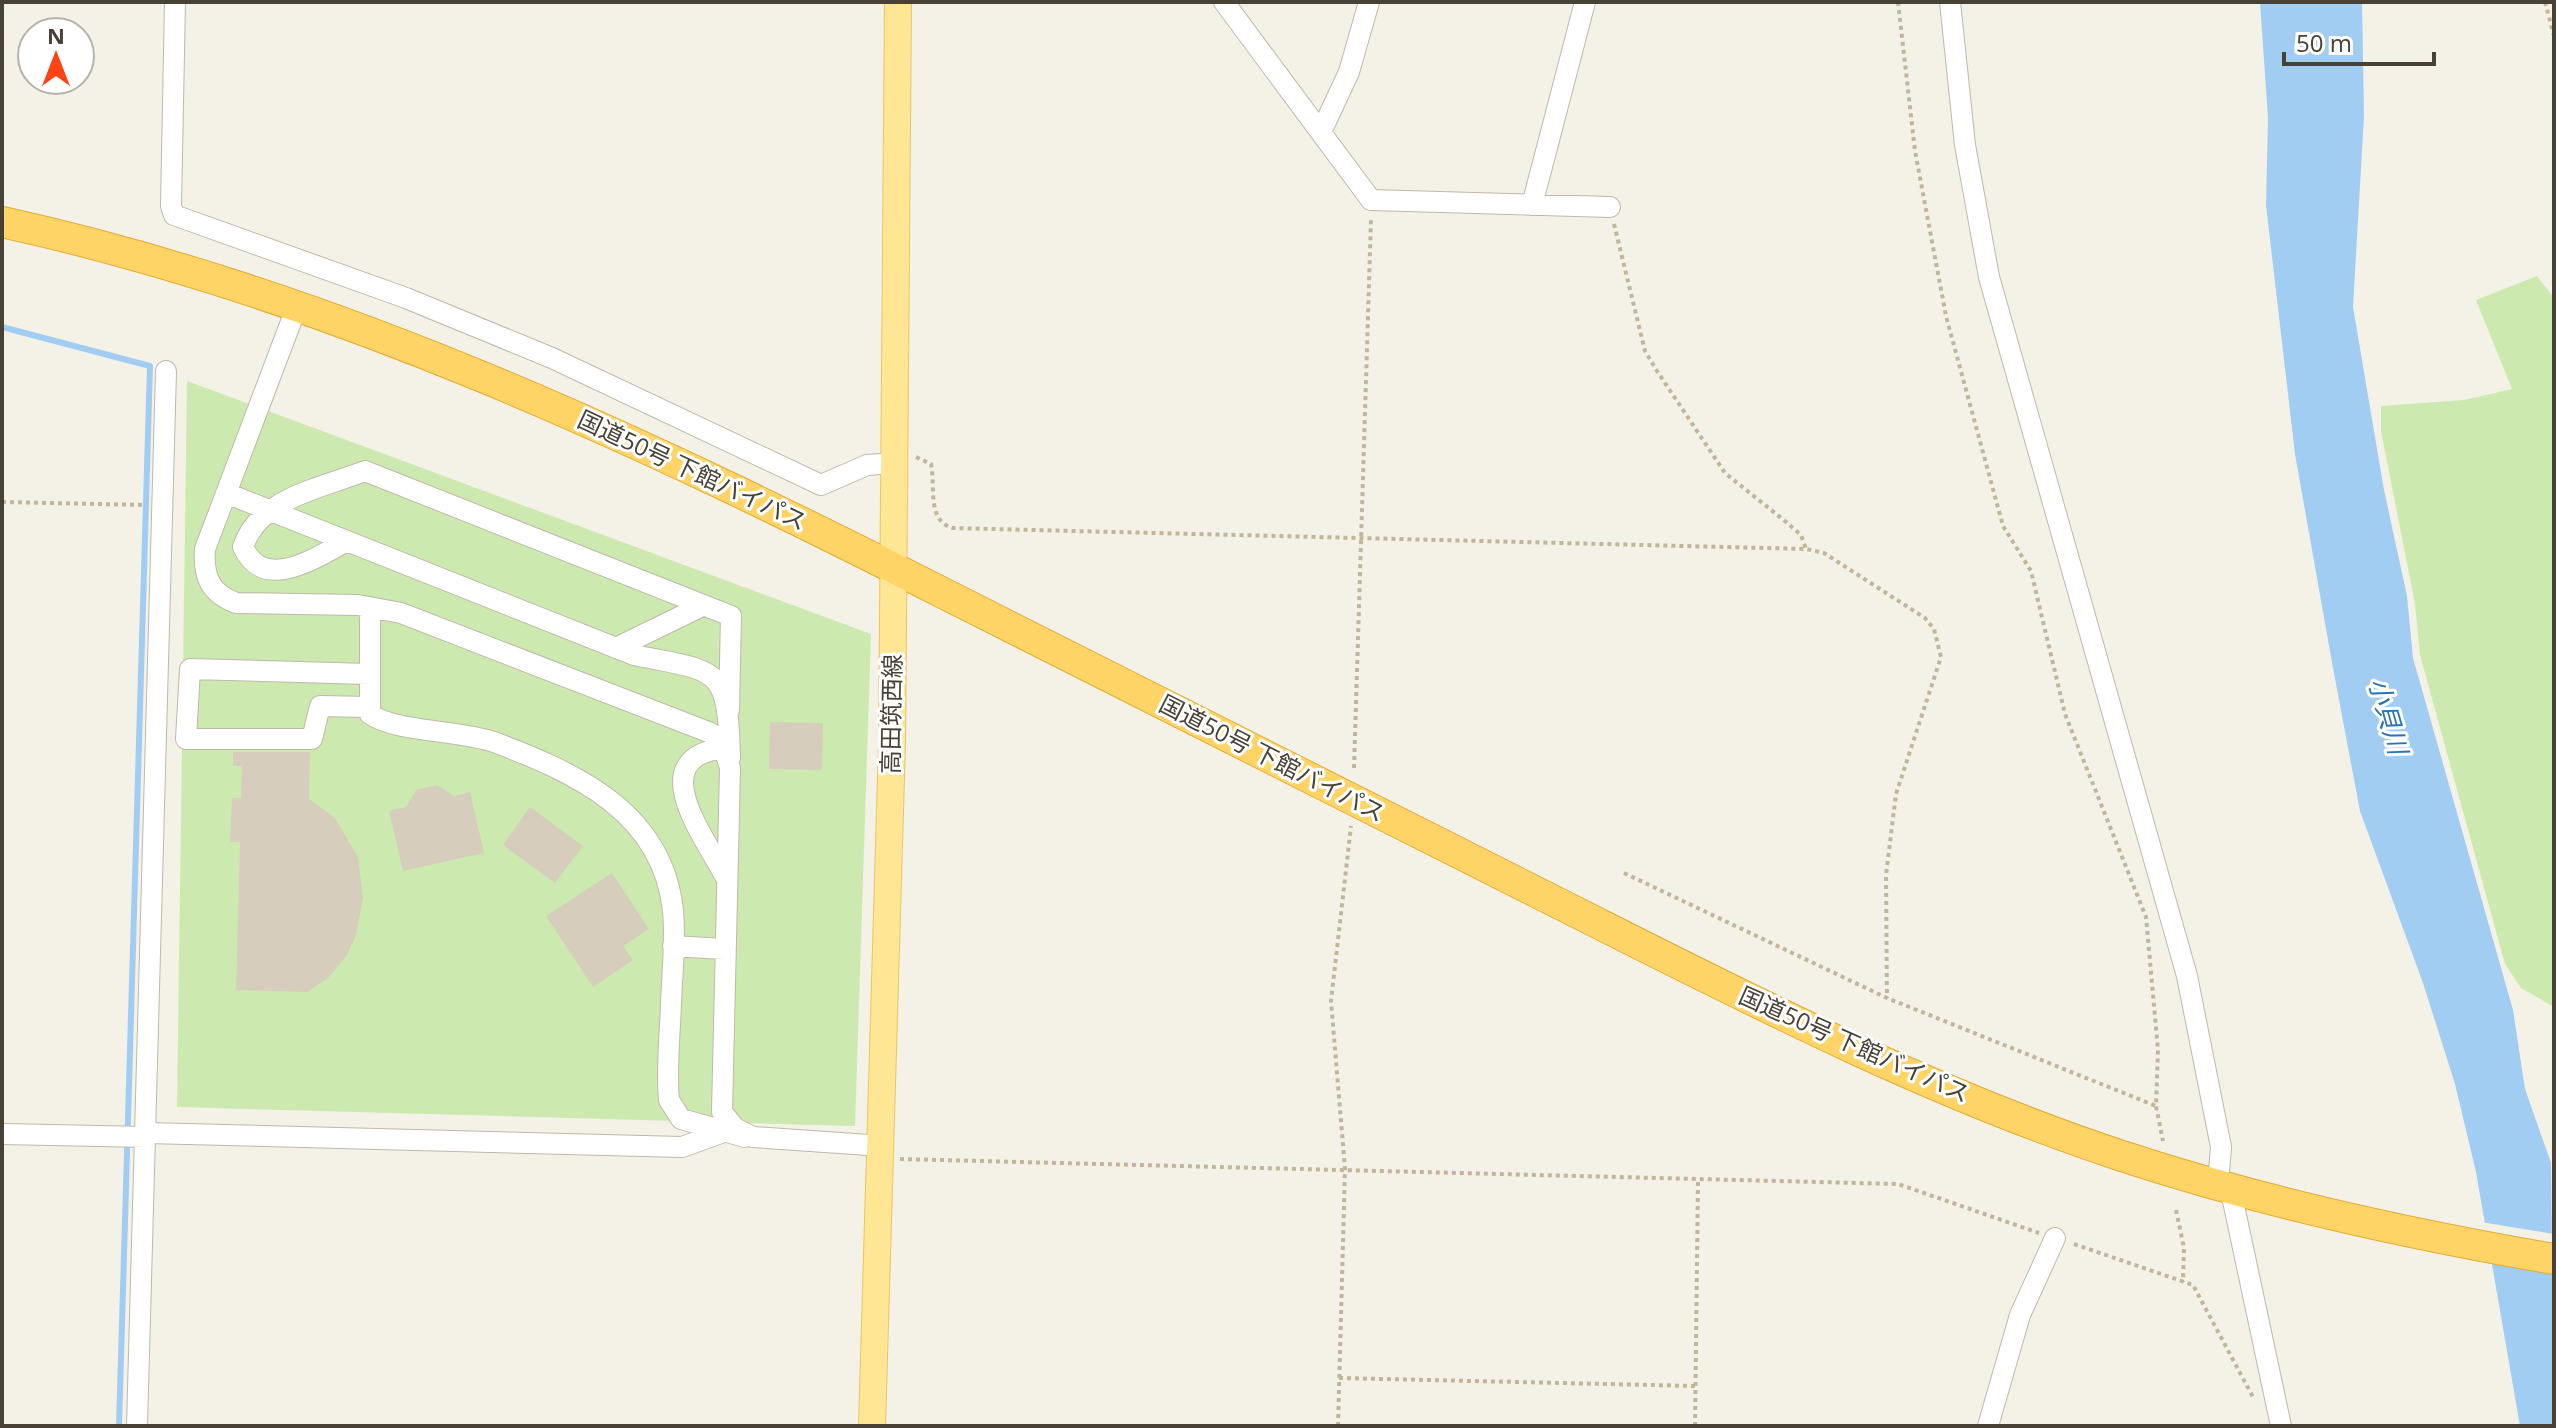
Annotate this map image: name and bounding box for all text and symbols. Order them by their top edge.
north arrow [16,16,96,96]
scale bar [2284,16,2434,66]
text: N [47,20,65,50]
text: 50 m [2296,26,2352,59]
street label: 国道50号 下館バイパス [573,402,813,537]
street label: 高田筑西線 [873,654,908,774]
water label: 小貝川 [2361,673,2418,761]
street label: 国道50号 下館バイパス [1154,686,1391,829]
street label: 国道50号 下館バイパス [1734,978,1975,1109]

